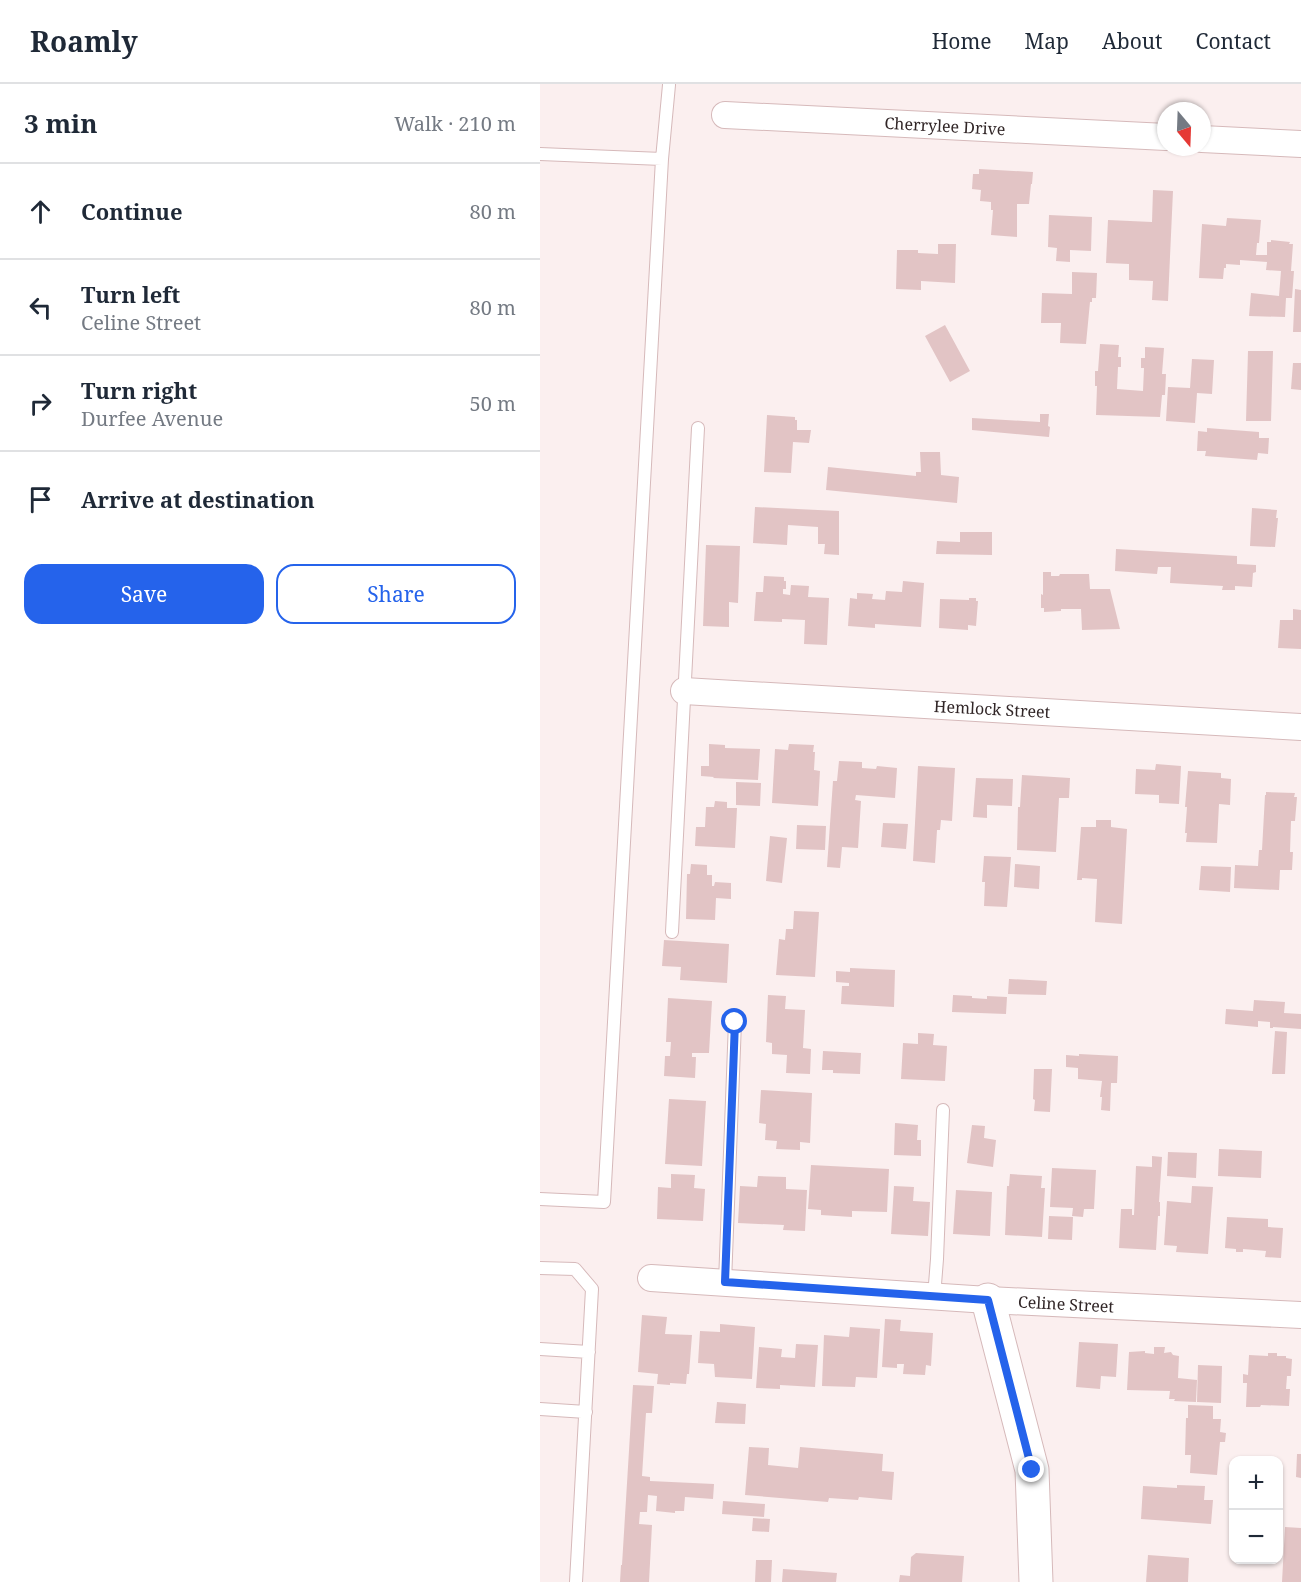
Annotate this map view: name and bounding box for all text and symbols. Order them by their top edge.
text: Roamly [30,22,138,60]
text: Home [932,27,992,55]
text: Map [1025,27,1069,55]
text: About [1102,27,1163,55]
text: Contact [1196,27,1271,55]
north arrow [1157,102,1211,156]
text: 3 min [24,105,98,141]
text: Walk · 210 m [394,110,516,137]
street label: Cherrylee Drive [884,112,1006,140]
icon: ahead [24,195,57,228]
text: Continue [81,196,183,226]
text: 80 m [470,198,516,225]
text: Turn left [81,279,180,309]
icon: left [24,291,57,324]
text: 80 m [470,294,516,321]
text: Celine Street [81,309,201,336]
text: Turn right [81,375,197,405]
icon: right [24,387,57,420]
text: 50 m [470,390,516,417]
text: Durfee Avenue [81,405,223,432]
icon: arrive [24,483,57,516]
text: Arrive at destination [81,484,315,514]
button: Save [24,564,264,624]
button: Share [276,564,516,624]
street label: Hemlock Street [933,695,1051,723]
route start [721,1008,747,1034]
street label: Celine Street [1017,1290,1115,1318]
route end [1018,1456,1044,1482]
map controls [1229,1456,1283,1564]
button: + [1229,1456,1283,1510]
button: − [1229,1510,1283,1564]

